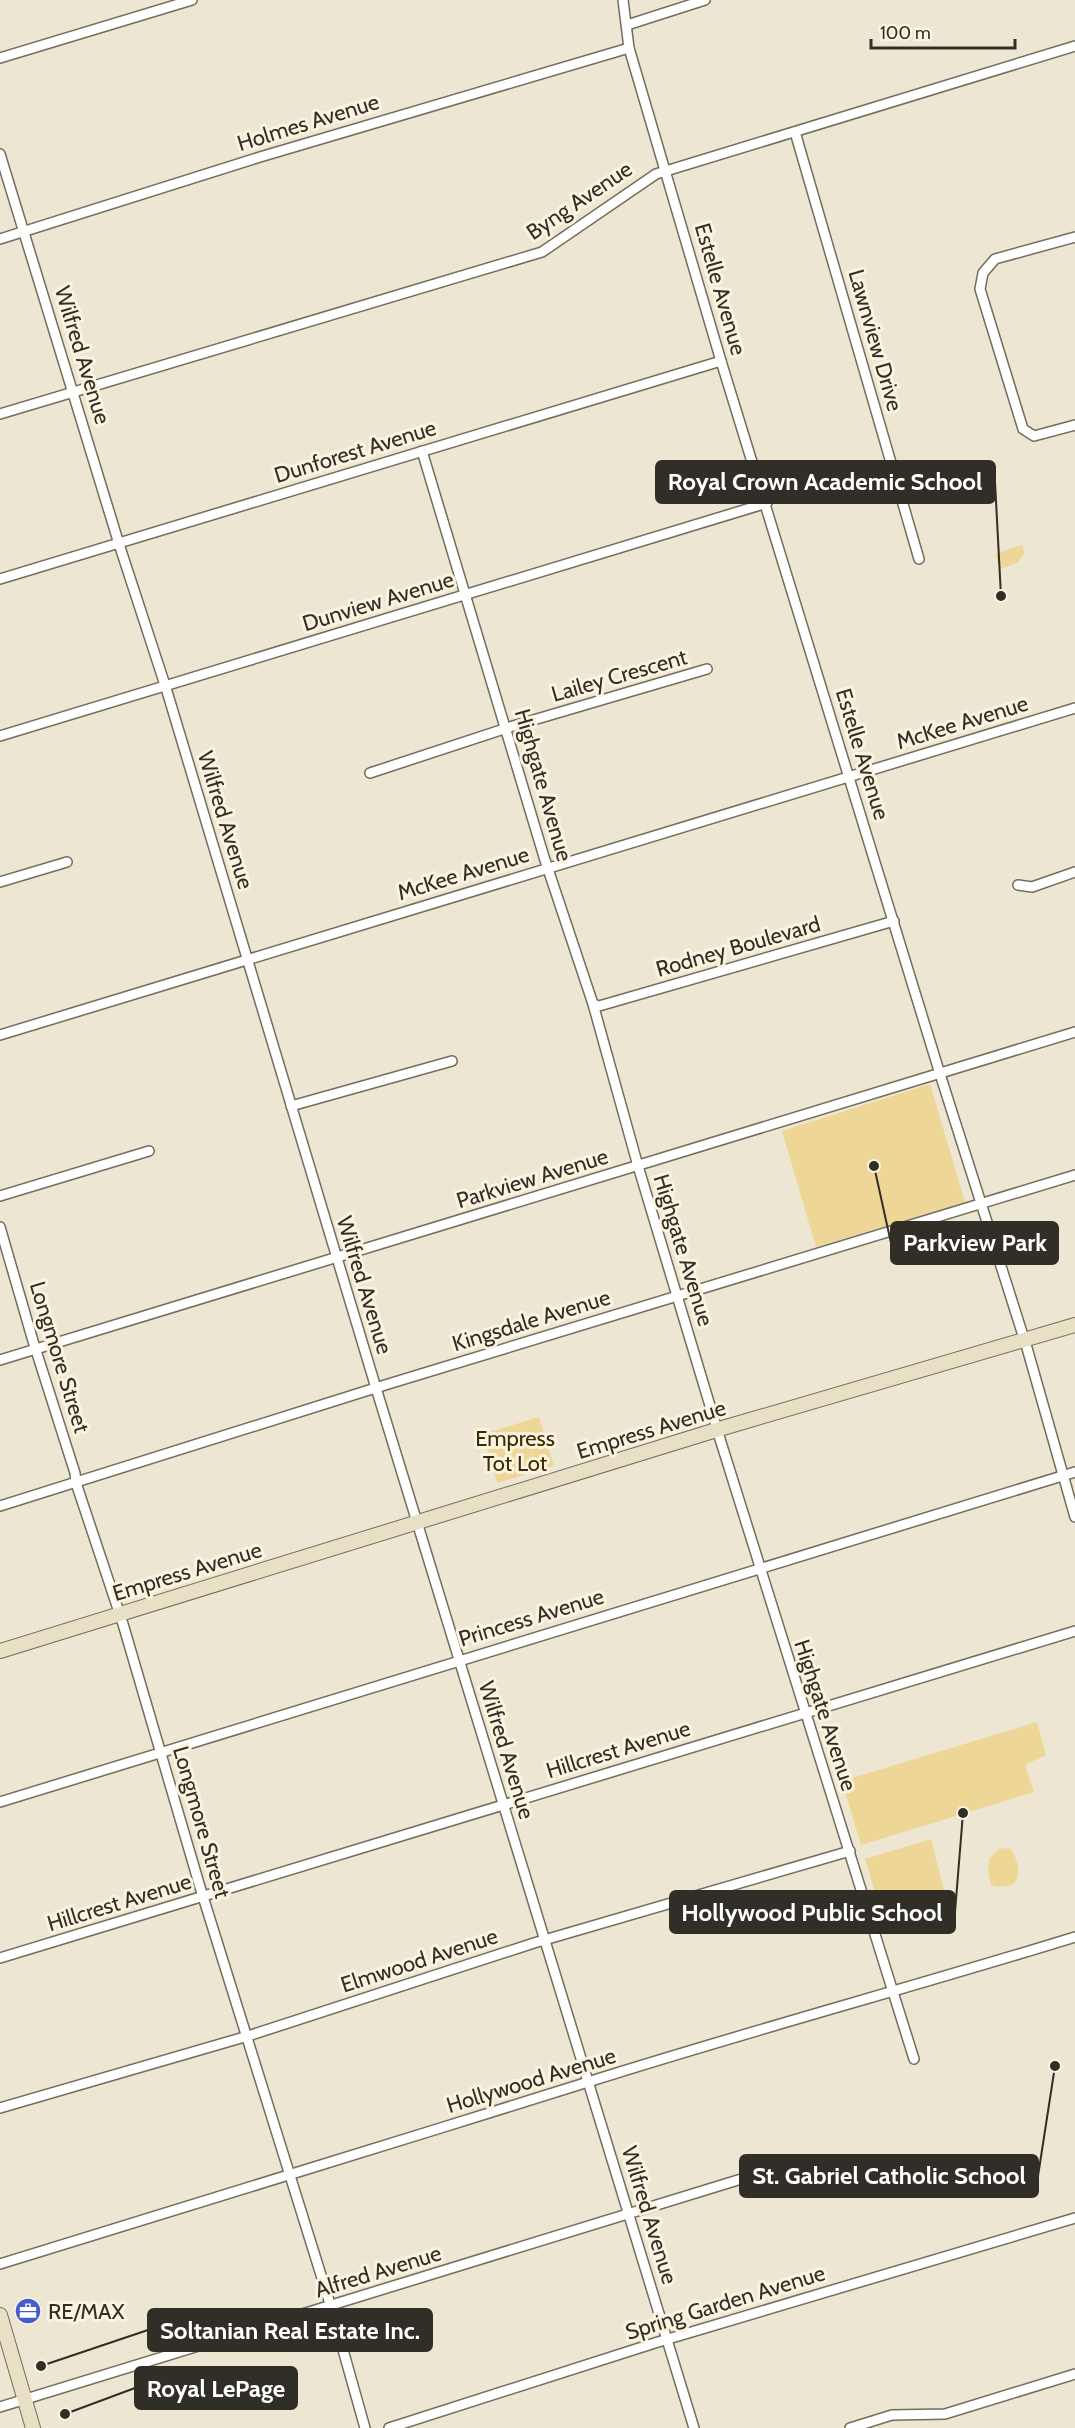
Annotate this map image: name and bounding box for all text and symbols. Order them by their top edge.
scale bar [871,12,1015,50]
text: 100 m [880,22,931,44]
street label: Holmes Avenue [234,88,382,157]
street label: Byng Avenue [521,155,637,246]
street label: Estelle Avenue [689,220,752,358]
street label: Lawnview Drive [842,266,909,414]
street label: Wilfred Avenue [49,283,116,427]
street label: Dunforest Avenue [271,414,439,489]
callout: Royal Crown Academic School [656,461,995,503]
text: Royal Crown Academic School [668,467,982,496]
street label: Dunview Avenue [299,566,457,637]
street label: Lailey Crescent [548,643,691,708]
street label: Estelle Avenue [830,685,895,823]
street label: McKee Avenue [893,690,1031,755]
street label: Highgate Avenue [509,706,578,865]
street label: Wilfred Avenue [192,748,259,892]
street label: McKee Avenue [394,841,532,906]
street label: Rodney Boulevard [653,910,823,983]
street label: Parkview Avenue [453,1143,611,1214]
street label: Highgate Avenue [648,1171,719,1329]
street label: Wilfred Avenue [331,1213,398,1357]
callout: Parkview Park [891,1222,1058,1264]
text: Parkview Park [903,1228,1047,1257]
street label: Longmore Street [24,1278,96,1437]
street label: Kingsdale Avenue [449,1284,613,1357]
street label: Empress Avenue [573,1394,729,1465]
park label: Empress Tot Lot [475,1425,555,1477]
street label: Empress Avenue [109,1536,265,1607]
street label: Princess Avenue [455,1583,607,1652]
street label: Highgate Avenue [788,1636,863,1794]
street label: Wilfred Avenue [473,1678,540,1822]
street label: Hillcrest Avenue [543,1715,694,1784]
street label: Longmore Street [167,1743,236,1902]
street label: Hillcrest Avenue [44,1868,195,1937]
callout: Hollywood Public School [670,1891,955,1933]
text: Hollywood Public School [681,1898,943,1927]
street label: Elmwood Avenue [337,1922,501,1999]
street label: Hollywood Avenue [443,2042,619,2119]
street label: Wilfred Avenue [616,2143,683,2287]
callout: St. Gabriel Catholic School [740,2155,1038,2197]
text: St. Gabriel Catholic School [752,2161,1026,2190]
street label: Alfred Avenue [312,2239,445,2303]
street label: Spring Garden Avenue [622,2259,828,2346]
office icon: RE/MAX [13,2296,43,2326]
place label: RE/MAX [48,2298,125,2325]
callout: Soltanian Real Estate Inc. [148,2309,432,2351]
text: Soltanian Real Estate Inc. [160,2316,420,2345]
callout: Royal LePage [135,2367,297,2409]
text: Royal LePage [147,2374,285,2403]

